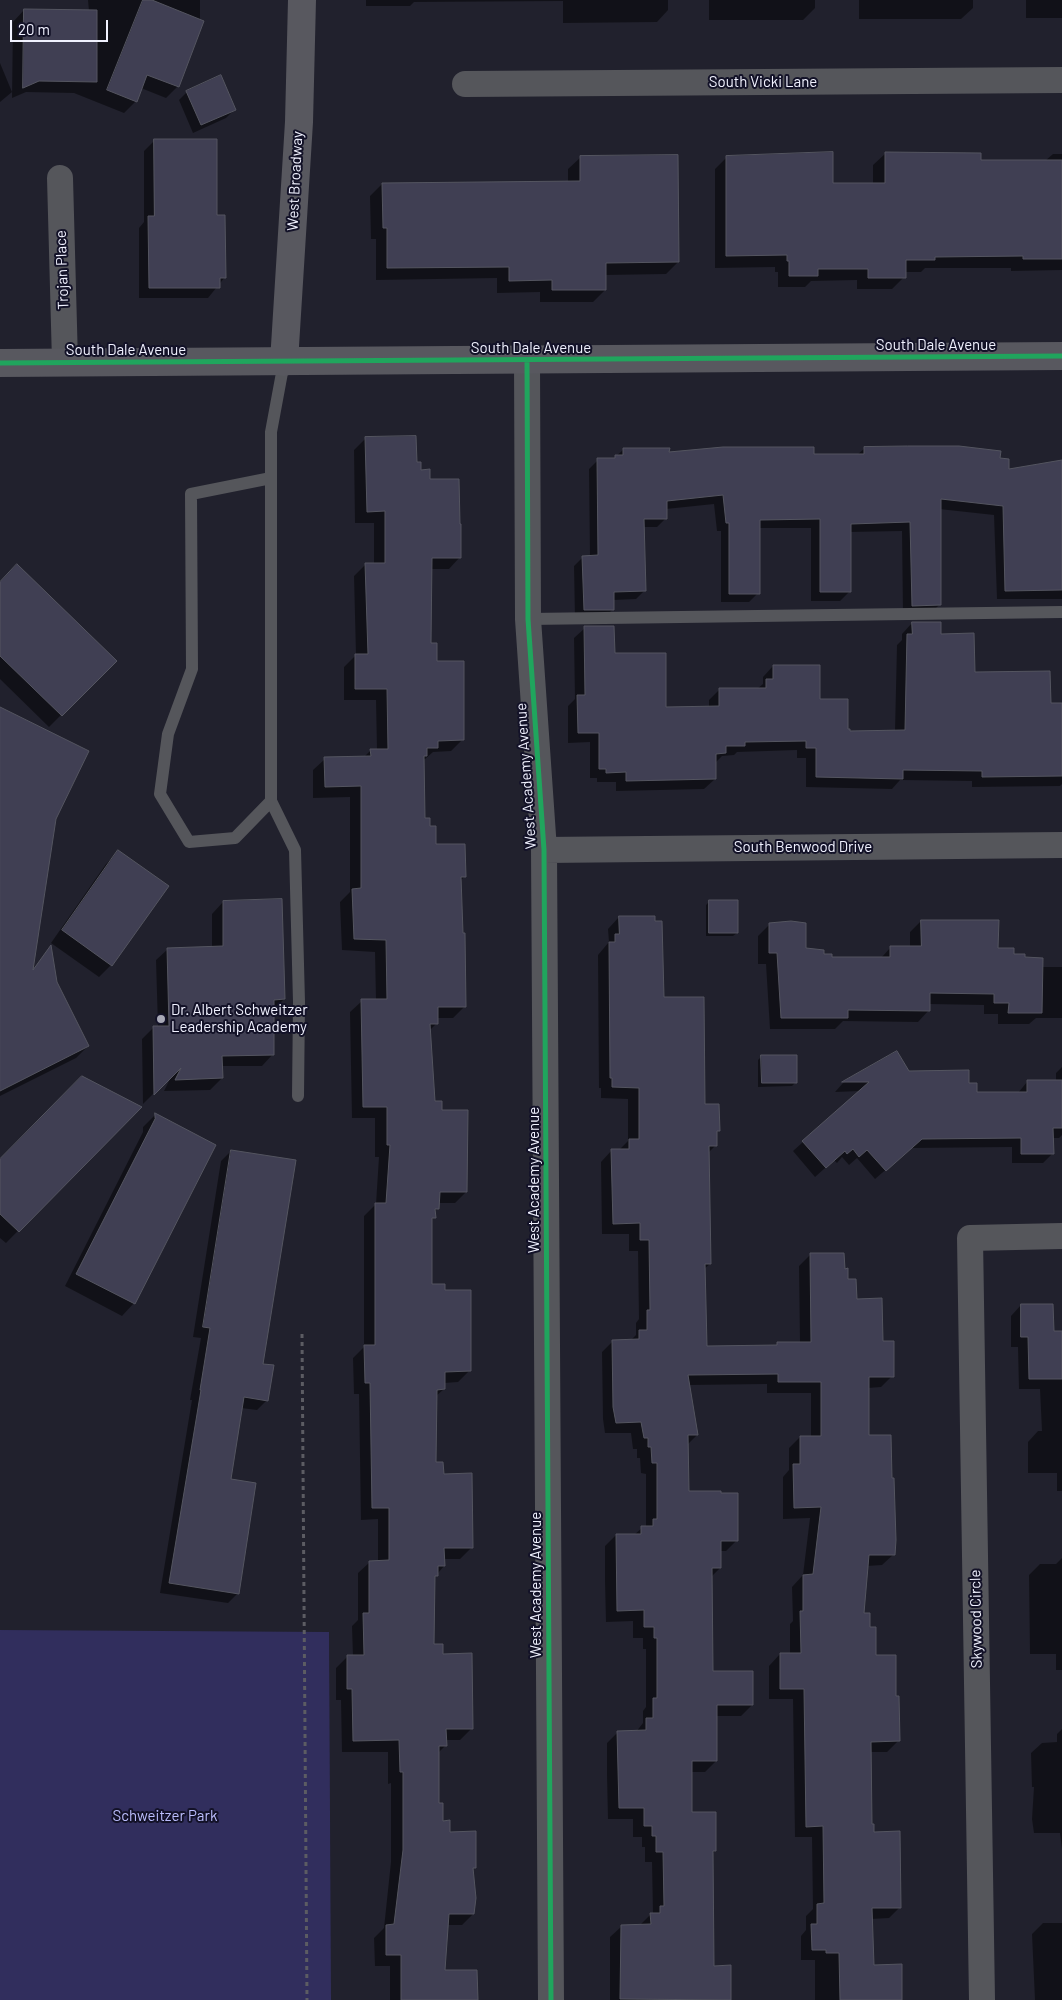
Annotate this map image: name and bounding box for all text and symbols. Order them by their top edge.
scale bar [12,10,110,42]
text: 20 m [18,20,50,38]
street label: South Vicki Lane [709,73,817,91]
street label: West Broadway [283,131,307,231]
street label: Trojan Place [52,230,72,310]
street label: South Dale Avenue [876,336,996,354]
street label: South Dale Avenue [471,339,591,357]
street label: South Dale Avenue [66,341,186,359]
street label: West Academy Avenue [512,702,540,850]
street label: South Benwood Drive [734,838,872,856]
place label: Dr. Albert Schweitzer Leadership Academy [171,1001,308,1036]
marker: Dr. Albert Schweitzer Leadership Academy [155,1013,167,1025]
street label: West Academy Avenue [525,1107,543,1253]
street label: West Academy Avenue [527,1512,545,1658]
street label: Skywood Circle [966,1569,986,1669]
park label: Schweitzer Park [113,1807,217,1825]

